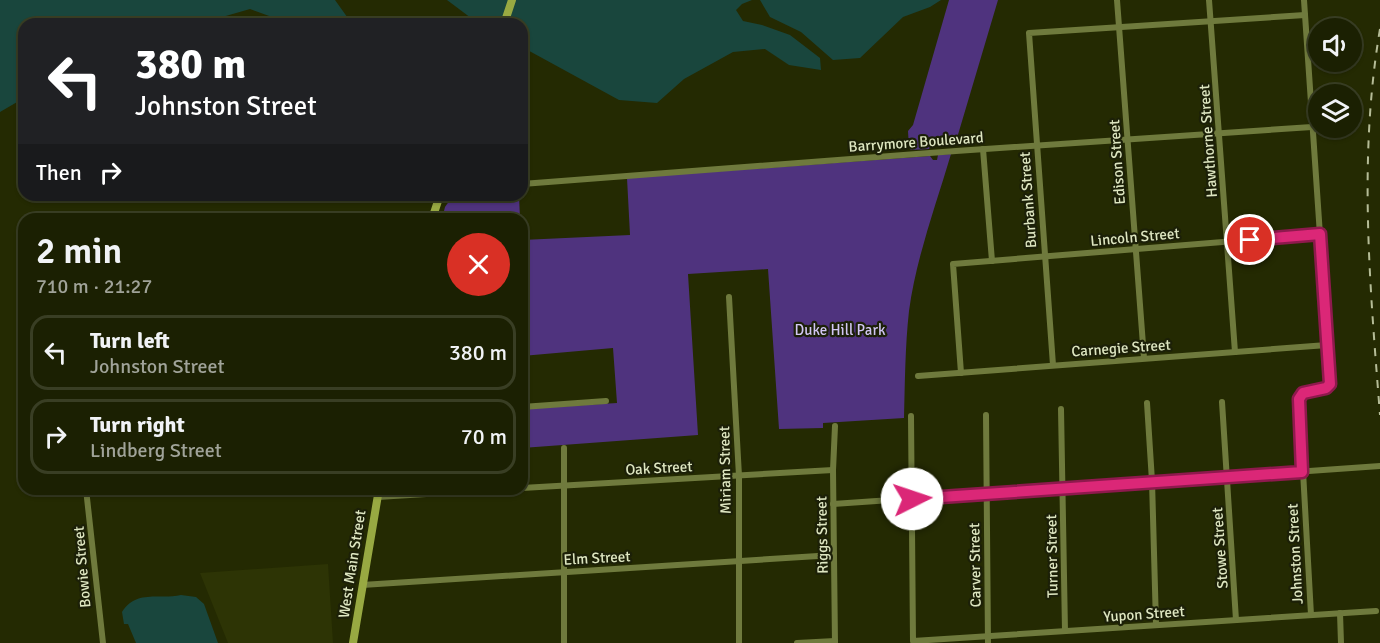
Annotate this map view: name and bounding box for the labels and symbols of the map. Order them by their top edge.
street label: Hawthorne Street [1195,84,1221,198]
street label: Edison Street [1105,119,1129,205]
street label: Barrymore Boulevard [848,128,984,156]
street label: Burbank Street [1016,151,1040,249]
pin [1224,214,1275,265]
street label: Lincoln Street [1090,224,1180,250]
park label: Duke Hill Park [795,321,886,339]
street label: Carnegie Street [1071,336,1171,360]
street label: Miriam Street [715,426,735,514]
street label: Oak Street [625,457,693,479]
position arrow [880,467,944,531]
street label: Riggs Street [812,496,832,574]
street label: Johnston Street [1283,503,1307,605]
street label: Stowe Street [1208,507,1232,589]
street label: West Main Street [335,509,369,619]
street label: Turner Street [1042,514,1062,598]
street label: Carver Street [965,523,985,607]
street label: Bowie Street [69,526,95,608]
street label: Elm Street [563,547,631,569]
street label: Yupon Street [1103,602,1185,626]

